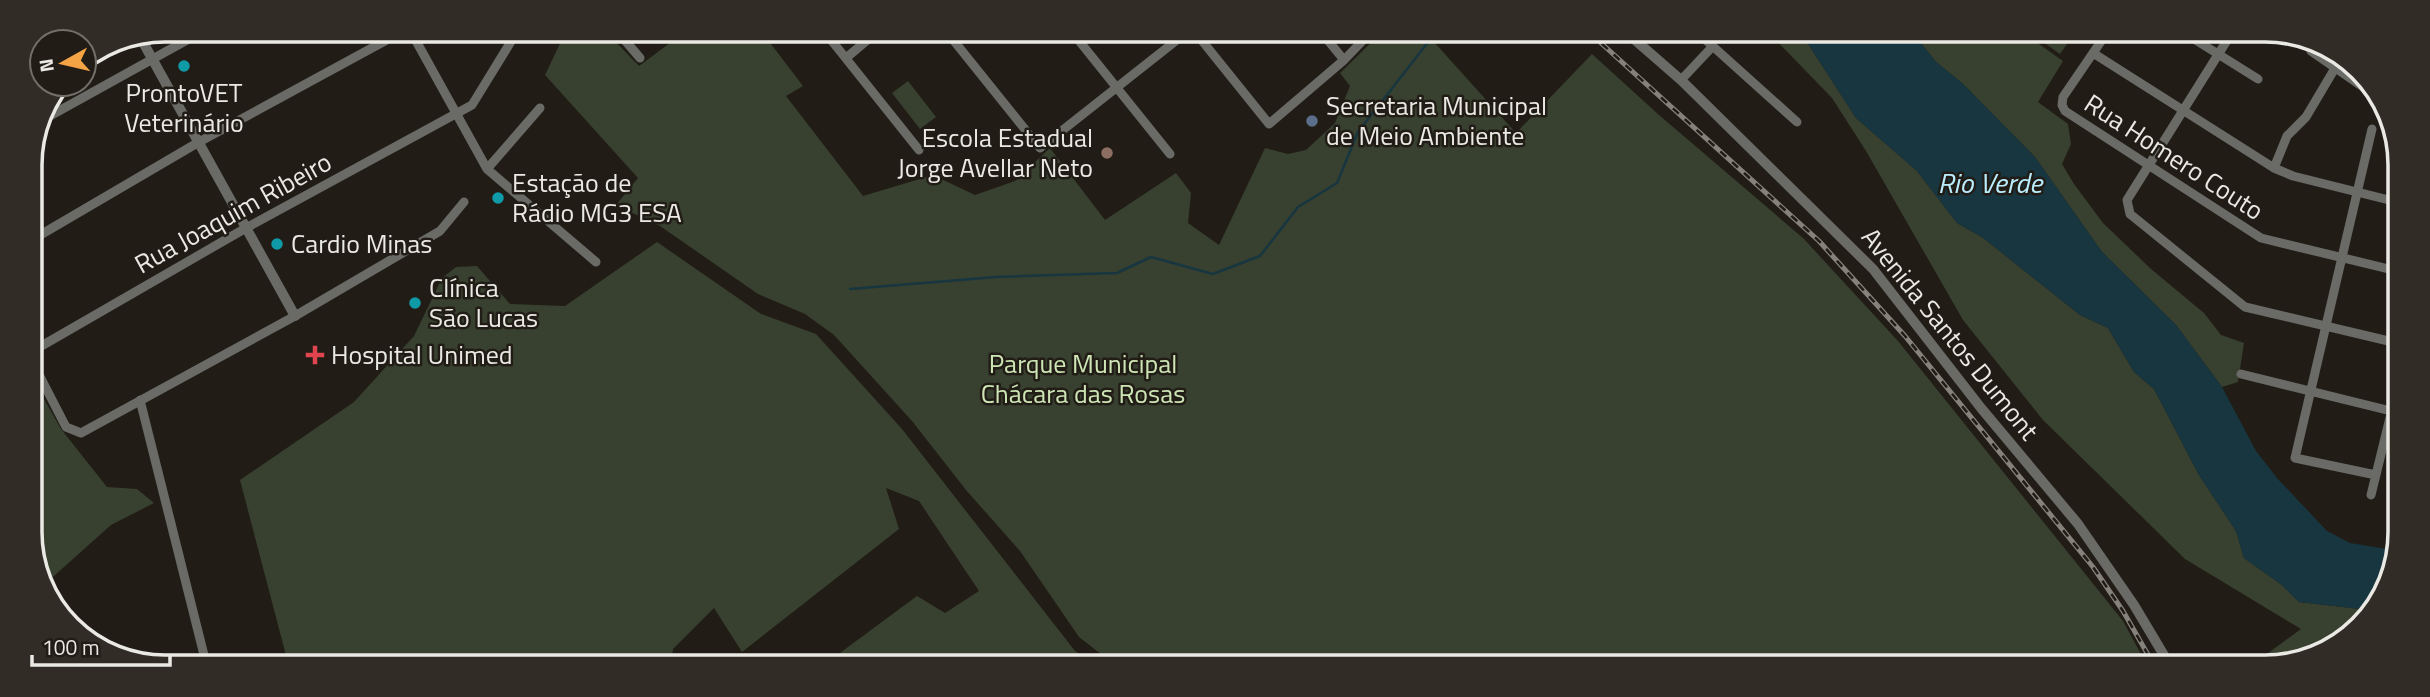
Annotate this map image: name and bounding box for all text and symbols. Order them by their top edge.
north arrow [28,28,98,98]
text: N [30,57,61,74]
marker: ProntoVET Veterinário [176,58,192,74]
place label: ProntoVET Veterinário [124,73,244,142]
street label: Rua Homero Couto [2077,84,2272,229]
place label: Secretaria Municipal de Meio Ambiente [1326,86,1547,155]
marker: Secretaria Municipal de Meio Ambiente [1304,113,1320,129]
place label: Escola Estadual Jorge Avellar Neto [897,118,1093,187]
street label: Rua Joaquim Ribeiro [127,142,338,283]
marker: Escola Estadual Jorge Avellar Neto [1099,145,1115,161]
water label: Rio Verde [1938,161,2044,204]
place label: Estação de Rádio MG3 ESA [512,163,682,232]
marker: Estação de Rádio MG3 ESA [490,190,506,206]
street label: Avenida Santos Dumont [1852,219,2048,448]
place label: Cardio Minas [291,224,432,263]
marker: Cardio Minas [269,236,285,252]
place label: Clínica São Lucas [429,268,538,337]
marker: Clínica São Lucas [407,295,423,311]
place label: Hospital Unimed [331,335,513,374]
park label: Parque Municipal Chácara das Rosas [981,344,1185,413]
marker: Hospital Unimed [305,345,325,365]
scale bar [32,624,170,668]
text: 100 m [42,631,99,663]

